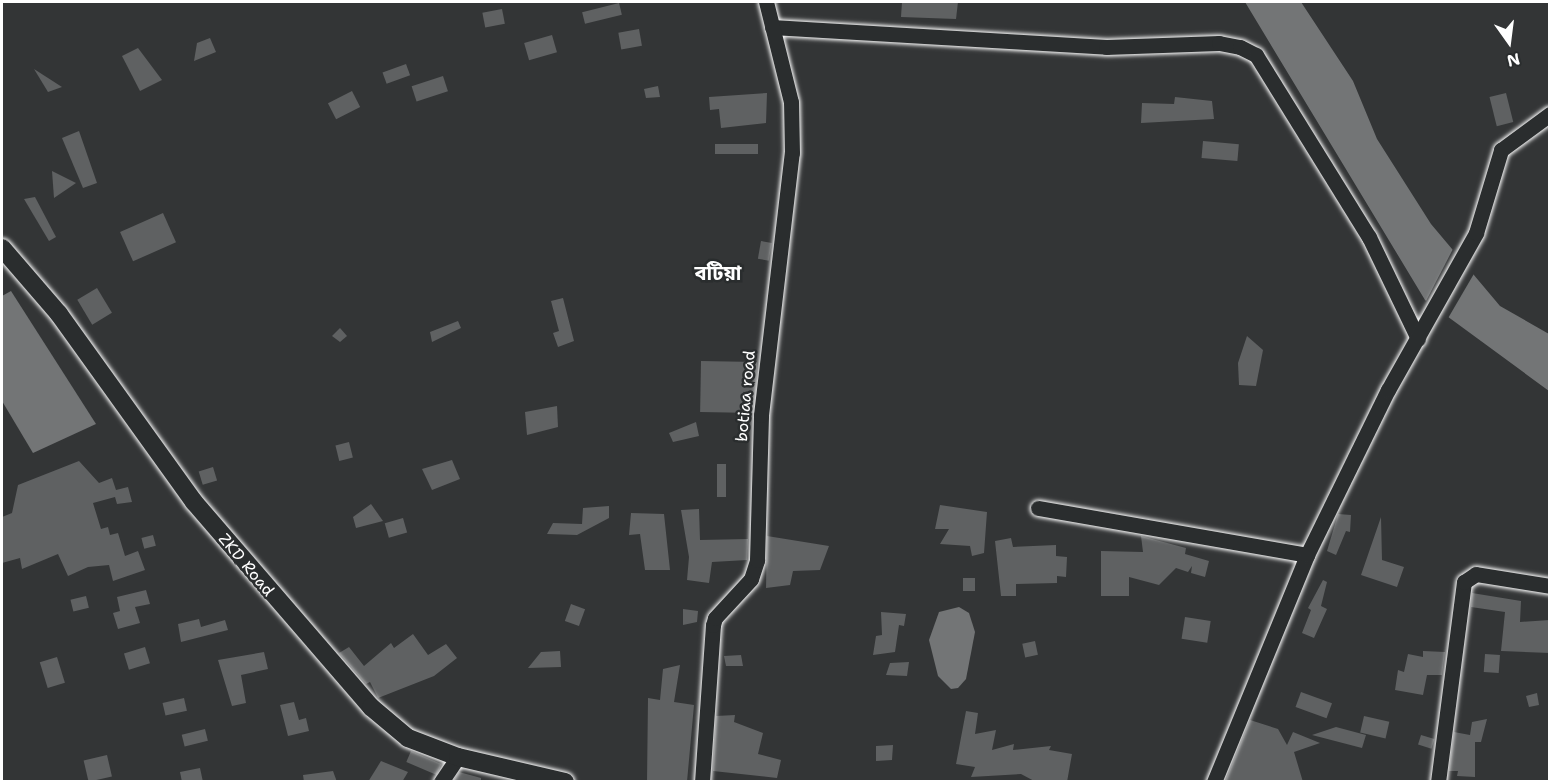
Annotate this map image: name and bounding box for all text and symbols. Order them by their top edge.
north arrow [1479,12,1539,72]
text: N [1505,48,1522,72]
district label: বটিয়া [695,261,741,285]
street label: botiaa road [732,350,760,442]
street label: ZKD Road [214,530,278,600]

